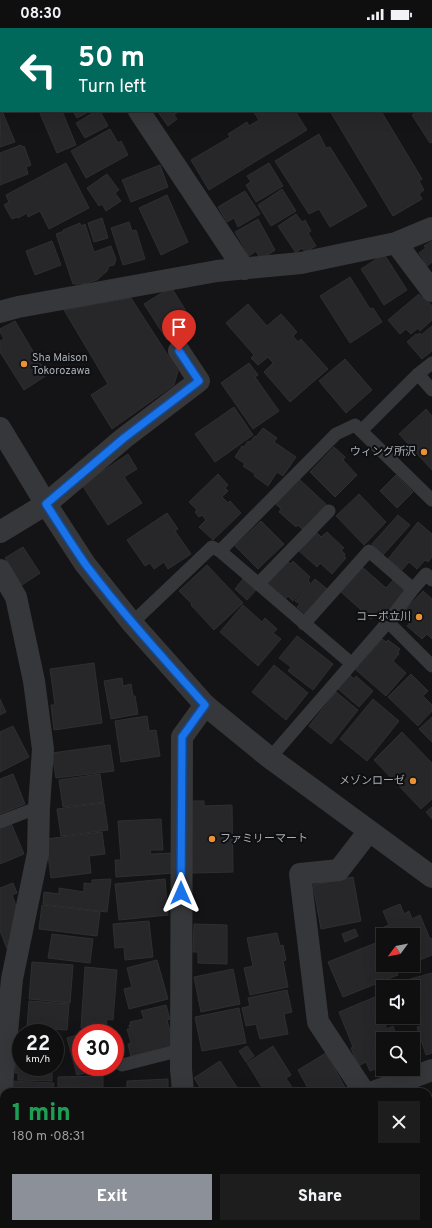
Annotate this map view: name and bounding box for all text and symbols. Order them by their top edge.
text: 08:30 [20,5,62,24]
text: 50 m [78,41,145,77]
icon: left [12,44,64,96]
text: Turn left [78,76,146,99]
pin [162,310,196,351]
icon: arrive [168,316,190,338]
place label: Sha Maison Tokorozawa [32,351,90,378]
marker: Sha Maison Tokorozawa [19,359,29,369]
place label: ウィング所沢 [350,445,416,459]
marker: ウィング所沢 [419,447,429,457]
place label: コーポ立川 [356,610,411,624]
marker: コーポ立川 [414,612,424,622]
place label: メゾンローゼ [339,774,405,788]
marker: メゾンローゼ [408,776,418,786]
place label: ファミリーマート [220,832,308,846]
marker: ファミリーマート [207,834,217,844]
position arrow [160,872,202,914]
north arrow [376,928,420,972]
map controls [376,928,420,1076]
button: sound [376,980,420,1024]
speed limit sign: 30 [72,1024,124,1076]
text: 22 [26,1032,50,1058]
button: search [376,1032,420,1076]
text: km/h [26,1053,50,1066]
text: 1 min [12,1099,71,1129]
button: close [378,1101,420,1143]
text: 180 m · 08:31 [12,1129,85,1145]
button: Exit [12,1174,212,1220]
button: Share [220,1174,420,1220]

